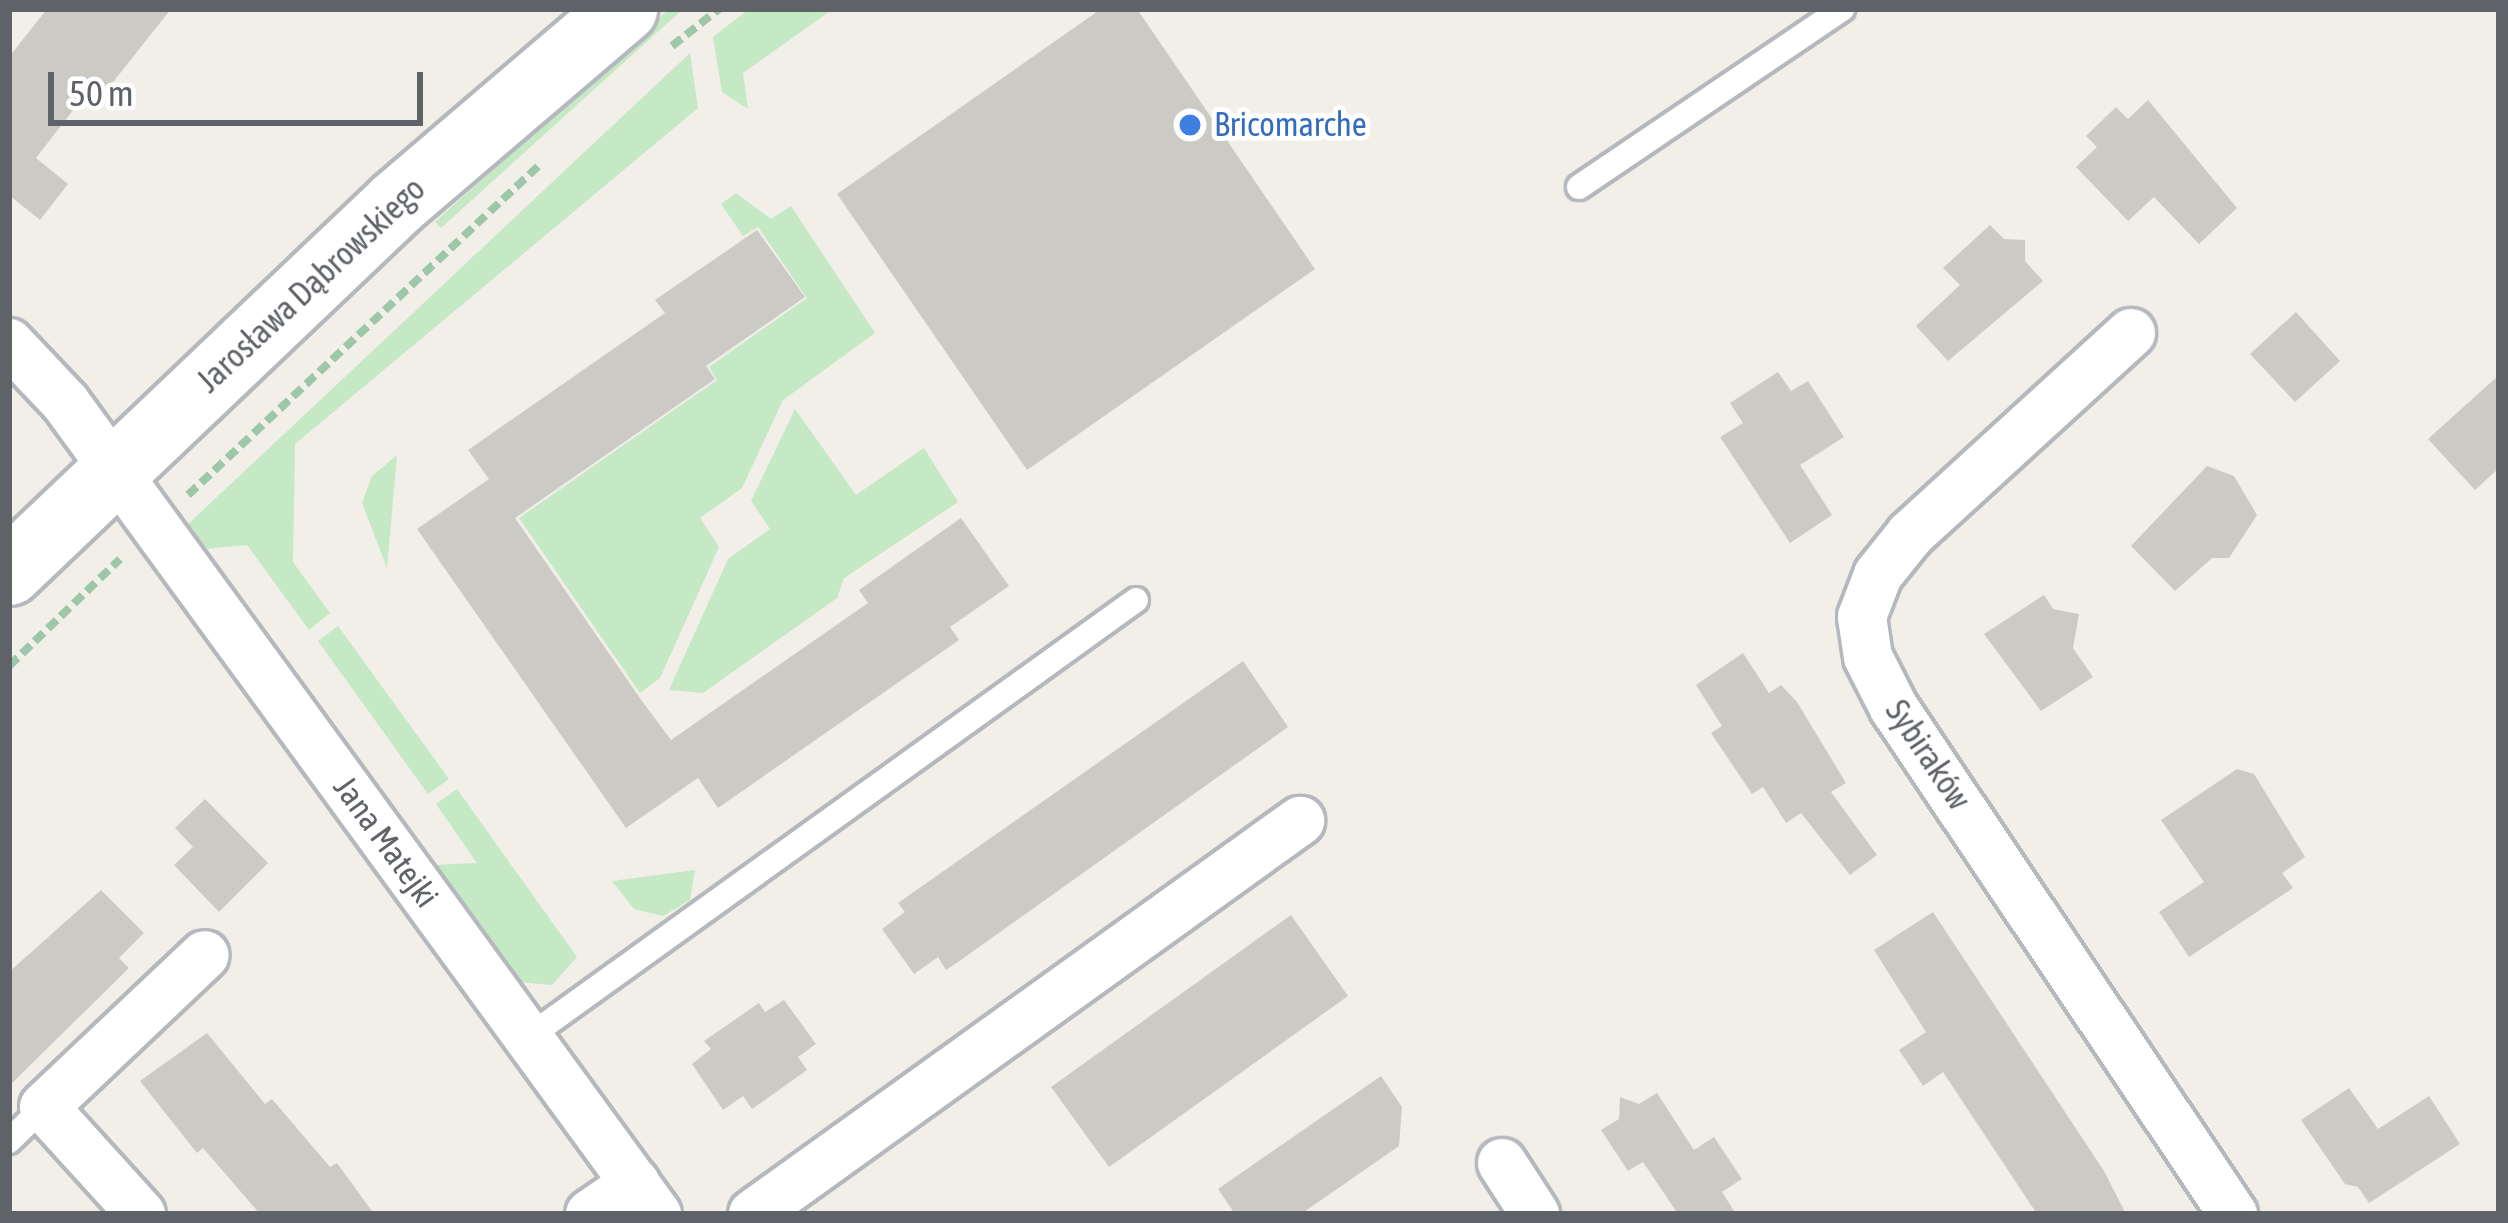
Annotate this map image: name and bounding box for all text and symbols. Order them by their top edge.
scale bar [54,48,429,122]
text: 50 m [69,72,134,114]
place label: Bricomarche [1214,105,1367,145]
marker: Bricomarche [1177,112,1203,138]
street label: Jarosława Dąbrowskiego [189,169,433,401]
street label: Sybiraków [1877,693,1979,817]
street label: Jana Matejki [325,769,447,915]

